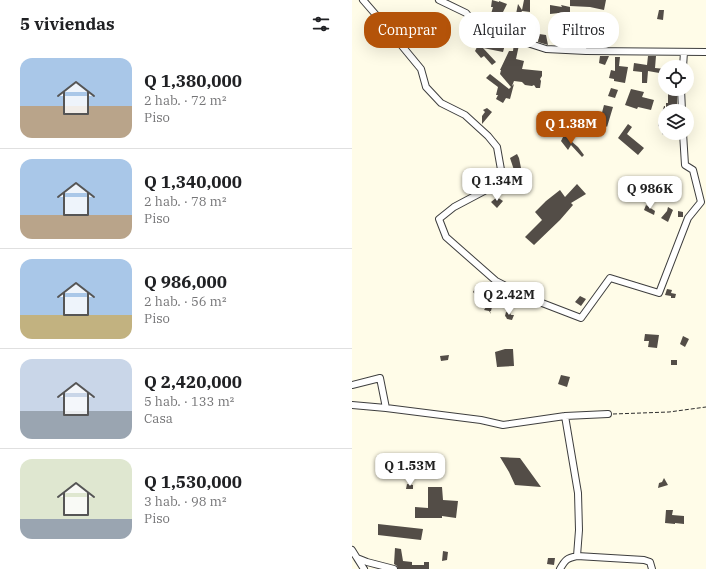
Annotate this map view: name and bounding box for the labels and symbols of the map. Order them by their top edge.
pin: Q 1.38M [534,111,608,145]
pin: Q 1.34M [460,168,534,202]
pin: Q 986K [617,176,683,210]
pin: Q 2.42M [472,282,546,316]
pin: Q 1.53M [373,453,447,487]

